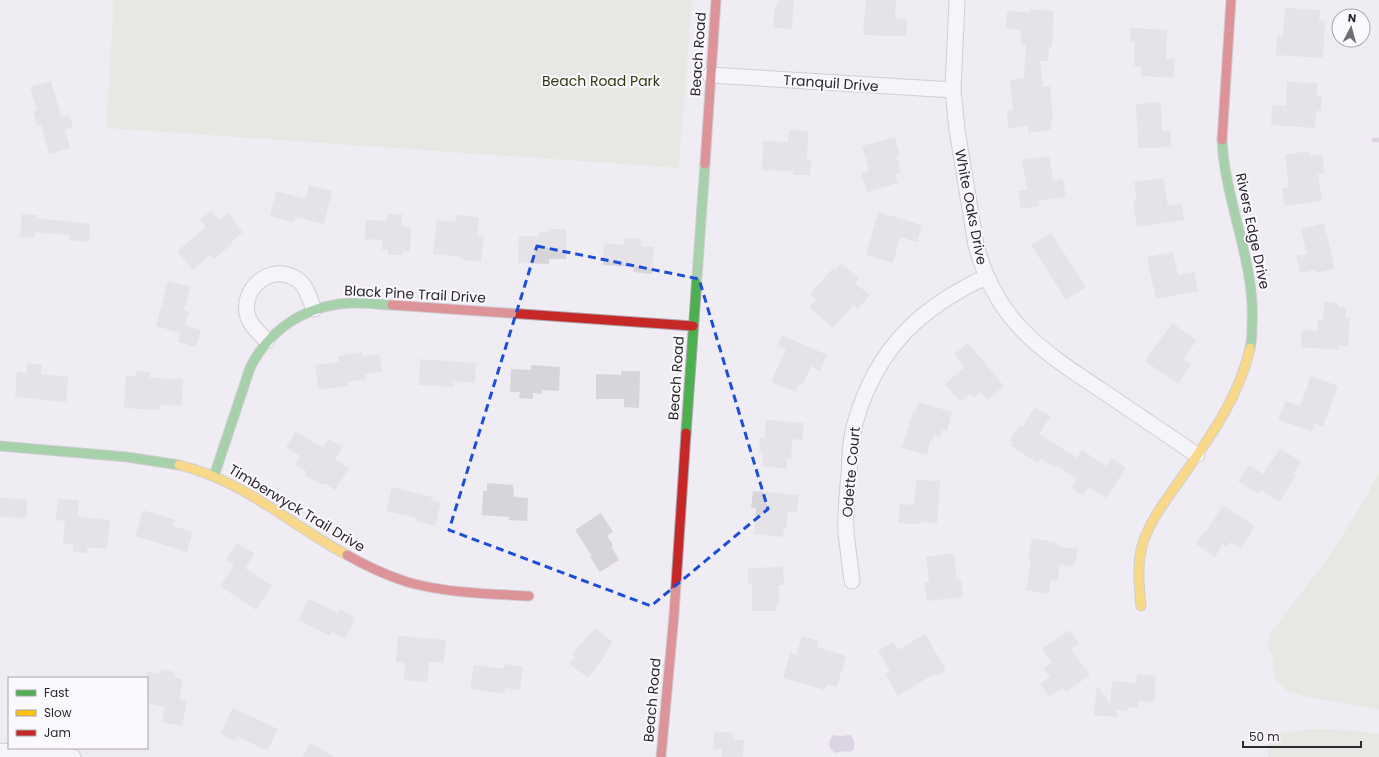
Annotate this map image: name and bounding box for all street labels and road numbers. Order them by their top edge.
street label: Beach Road [685,11,711,97]
street label: Tranquil Drive [783,70,880,96]
street label: White Oaks Drive [950,147,992,267]
street label: Rivers Edge Drive [1231,171,1275,291]
street label: Black Pine Trail Drive [344,280,487,308]
street label: Beach Road [663,335,689,421]
street label: Odette Court [837,426,865,518]
street label: Timberwyck Trail Drive [225,459,369,557]
street label: Beach Road [638,657,666,743]

